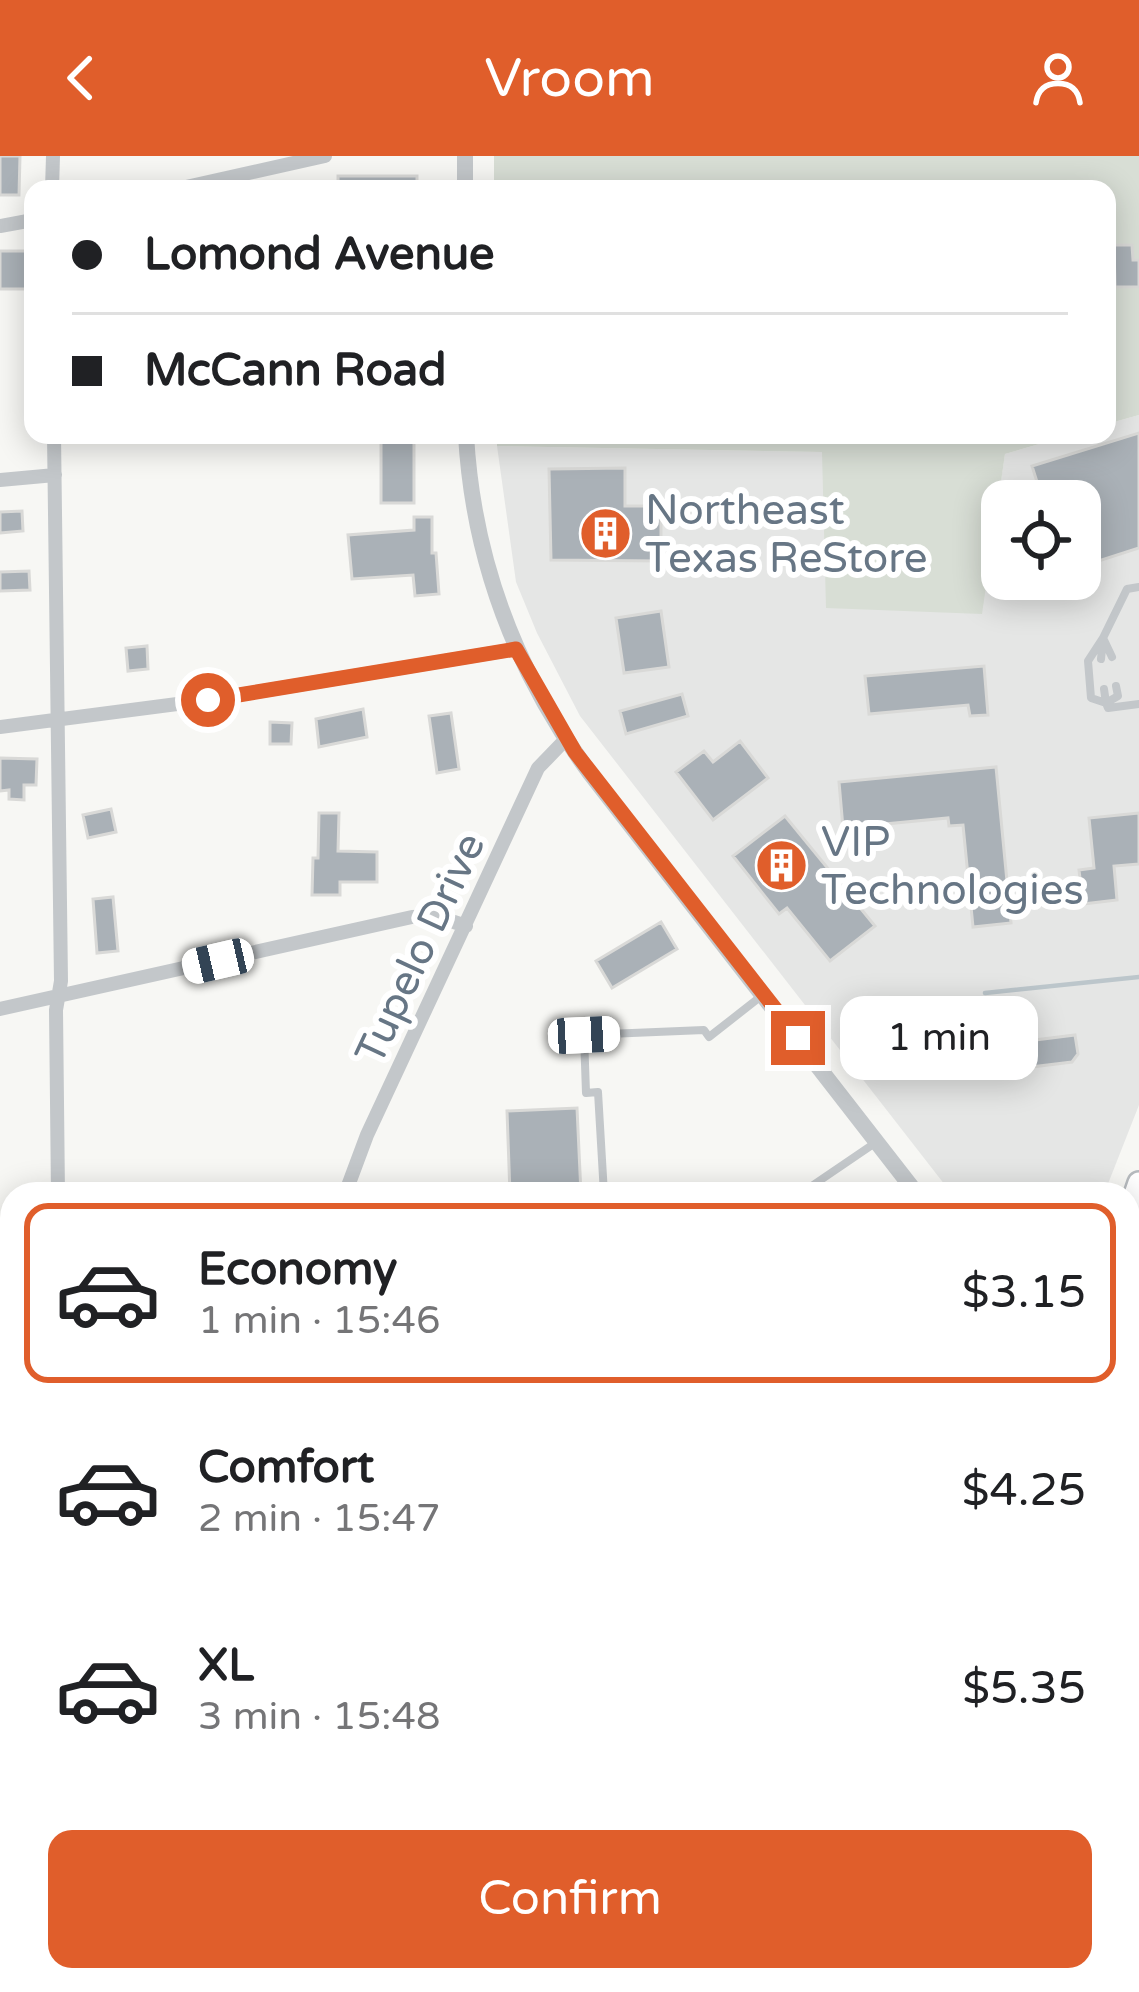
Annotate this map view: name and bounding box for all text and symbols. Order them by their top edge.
icon: back [48,45,114,111]
icon: person [1025,45,1091,111]
text: Vroom [484,46,655,111]
text: Lomond Avenue [144,228,495,282]
text: McCann Road [144,344,447,398]
map controls [981,480,1101,600]
button: locate [981,480,1101,600]
place label: Northeast Texas ReStore [645,485,928,584]
building icon: Northeast Texas ReStore [578,505,634,561]
route start [181,673,235,727]
place label: VIP Technologies [821,817,1084,916]
street label: Tupelo Drive [345,825,496,1072]
building icon: VIP Technologies [754,837,810,893]
car [179,935,257,987]
callout: 1 min [840,996,1038,1080]
route end [771,1011,825,1065]
text: 1 min [887,1014,991,1061]
car [547,1015,621,1055]
icon: car [54,1239,162,1347]
text: Economy [198,1243,397,1297]
text: $3.15 [962,1266,1086,1320]
text: 1 min · 15:46 [198,1297,440,1344]
icon: car [54,1437,162,1545]
text: Comfort [198,1441,374,1495]
text: $4.25 [962,1464,1086,1518]
text: 2 min · 15:47 [198,1495,440,1542]
icon: car [54,1635,162,1743]
text: XL [198,1639,254,1693]
text: $5.35 [962,1662,1086,1716]
text: 3 min · 15:48 [198,1693,440,1740]
button: Confirm [48,1830,1092,1968]

